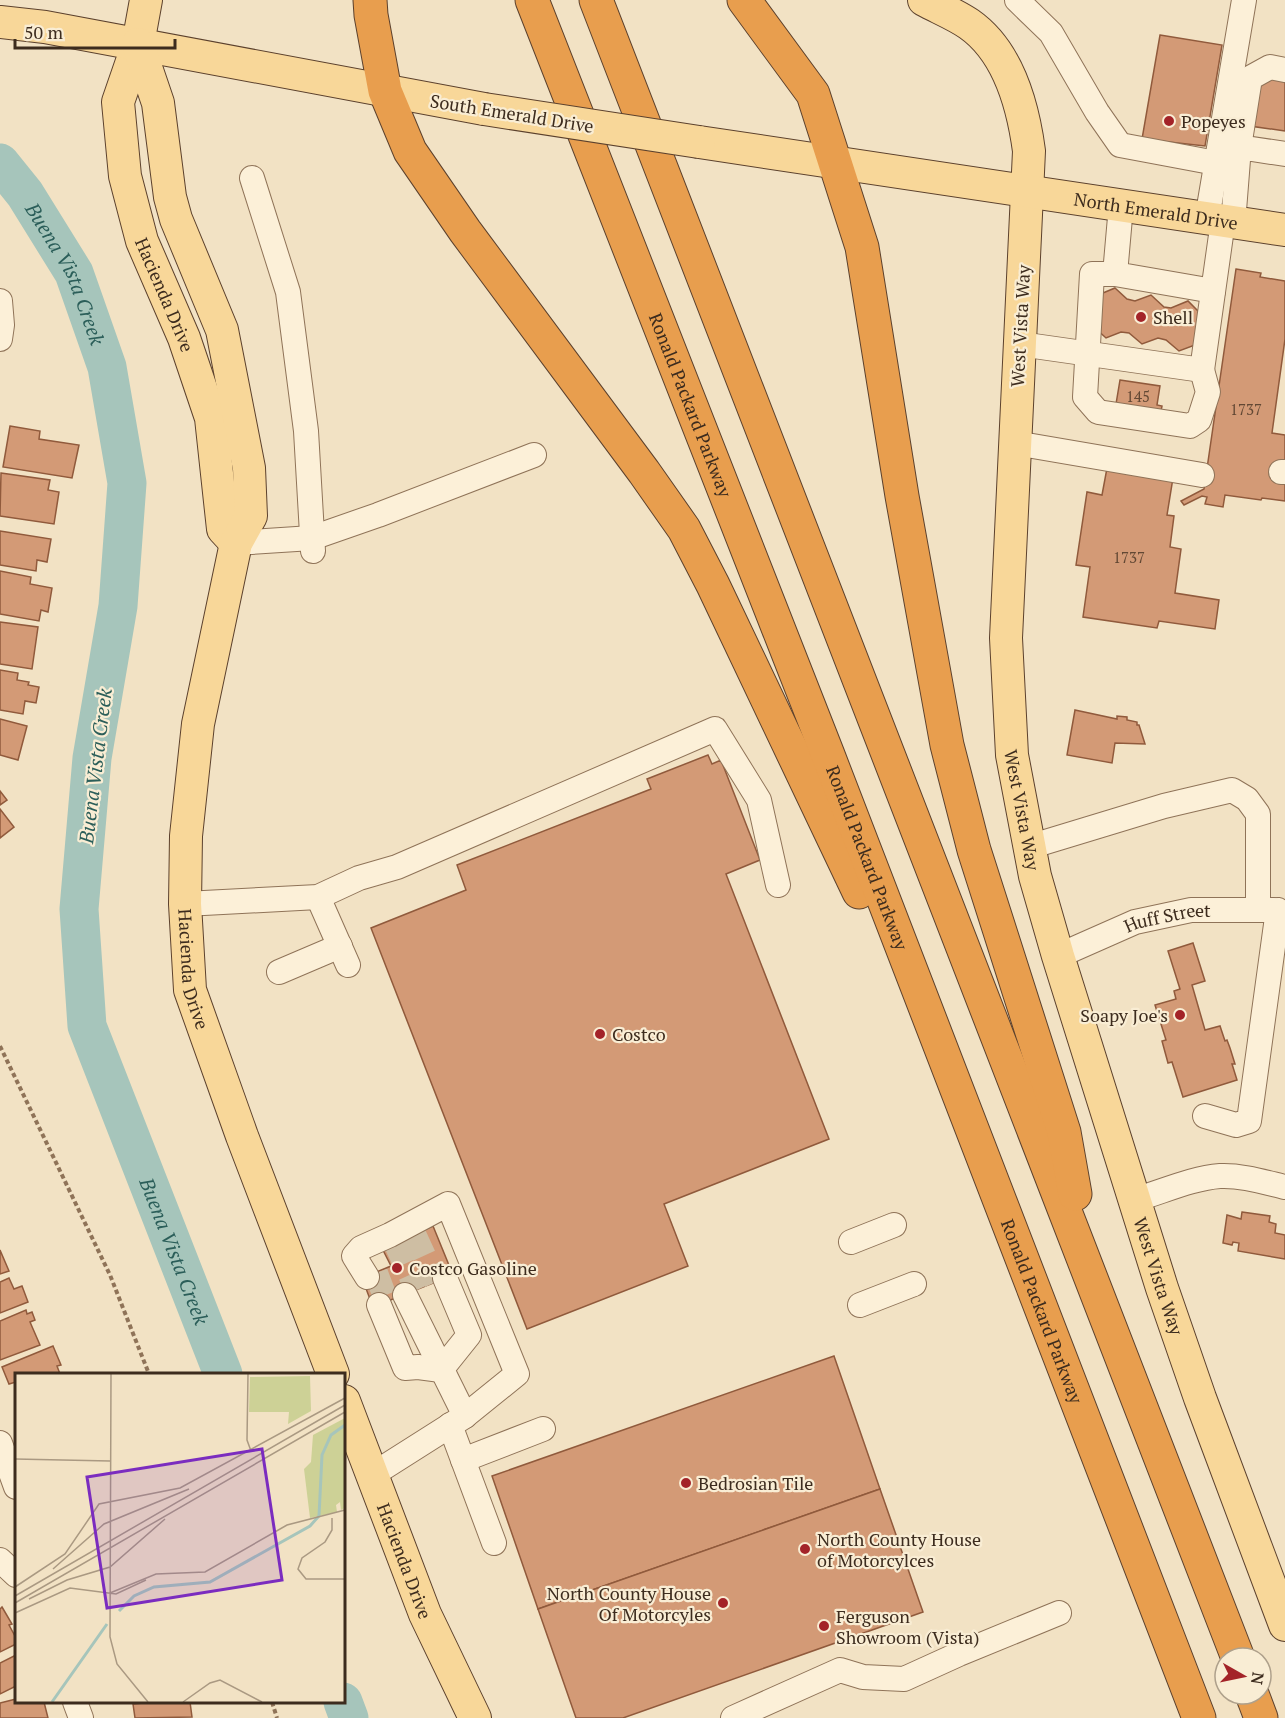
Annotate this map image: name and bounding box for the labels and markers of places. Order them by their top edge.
place label: Popeyes [1181,109,1246,133]
marker: Popeyes [1162,114,1176,128]
place label: Shell [1153,305,1193,329]
marker: Shell [1134,310,1148,324]
place label: Soapy Joe's [1080,1003,1168,1027]
marker: Soapy Joe's [1173,1008,1187,1022]
place label: Costco [612,1022,666,1046]
marker: Costco [593,1027,607,1041]
place label: Costco Gasoline [409,1256,537,1280]
marker: Costco Gasoline [390,1261,404,1275]
place label: Bedrosian Tile [698,1471,813,1495]
marker: Bedrosian Tile [679,1476,693,1490]
place label: North County House of Motorcylces [817,1527,981,1572]
marker: North County House of Motorcylces [798,1542,812,1556]
place label: North County House Of Motorcyles [547,1581,711,1626]
marker: North County House Of Motorcyles [716,1596,730,1610]
place label: Ferguson Showroom (Vista) [836,1604,979,1649]
marker: Ferguson Showroom (Vista) [817,1619,831,1633]

